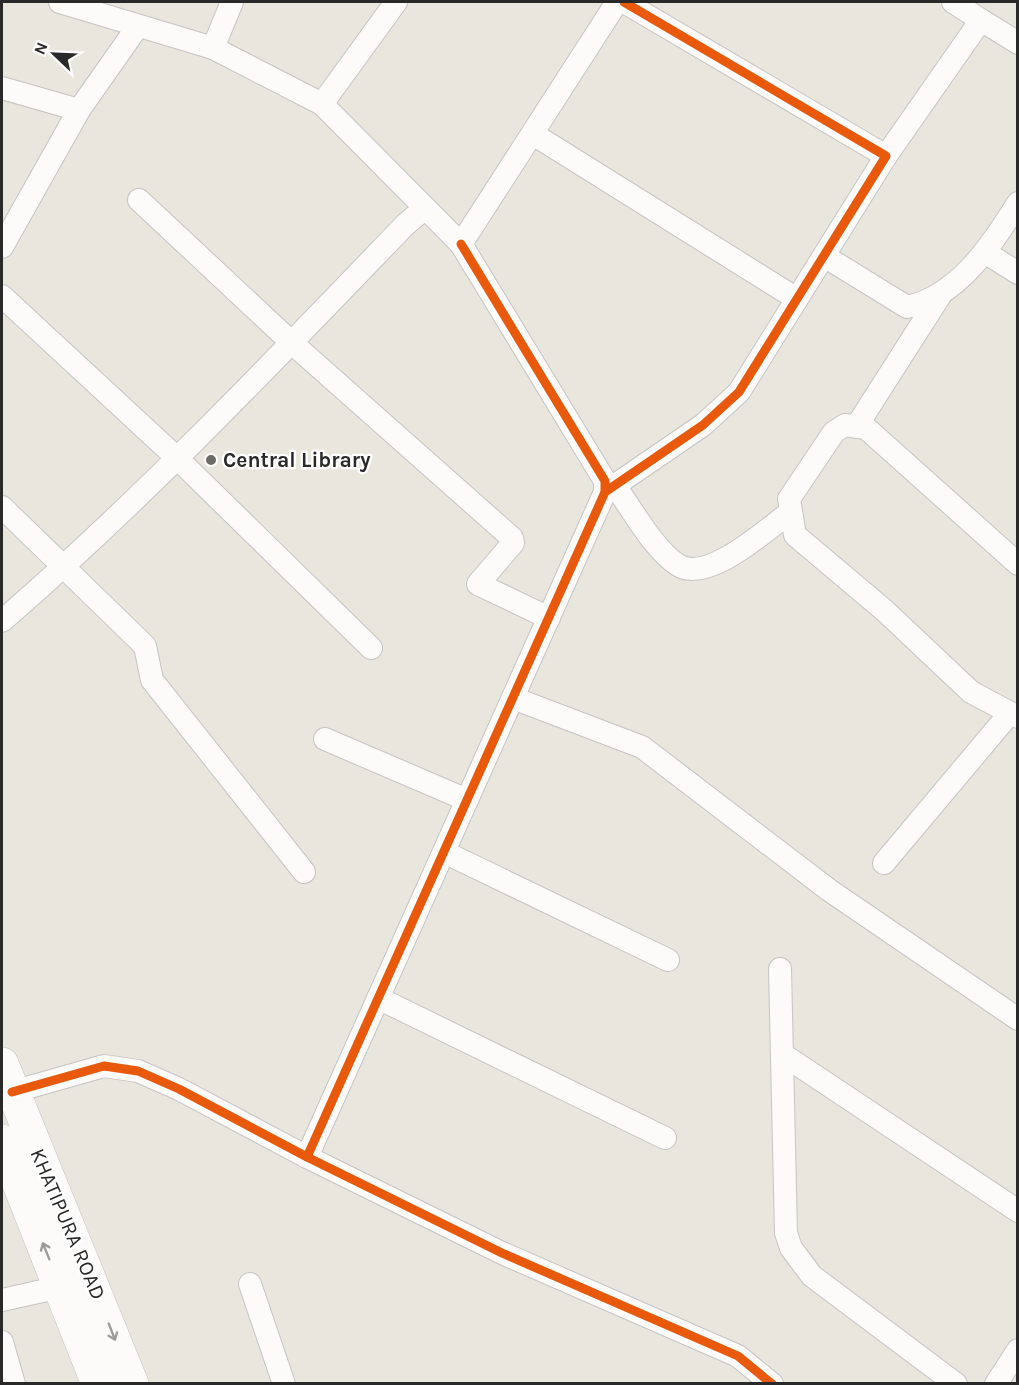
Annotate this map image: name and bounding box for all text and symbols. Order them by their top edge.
north arrow [24,24,84,84]
text: N [30,39,52,57]
place label: Central Library [223,448,371,472]
marker: Central Library [204,453,218,467]
street label: KHATIPURA ROAD [25,1145,111,1303]
one-way arrow [39,1242,50,1261]
one-way arrow [108,1322,119,1340]

